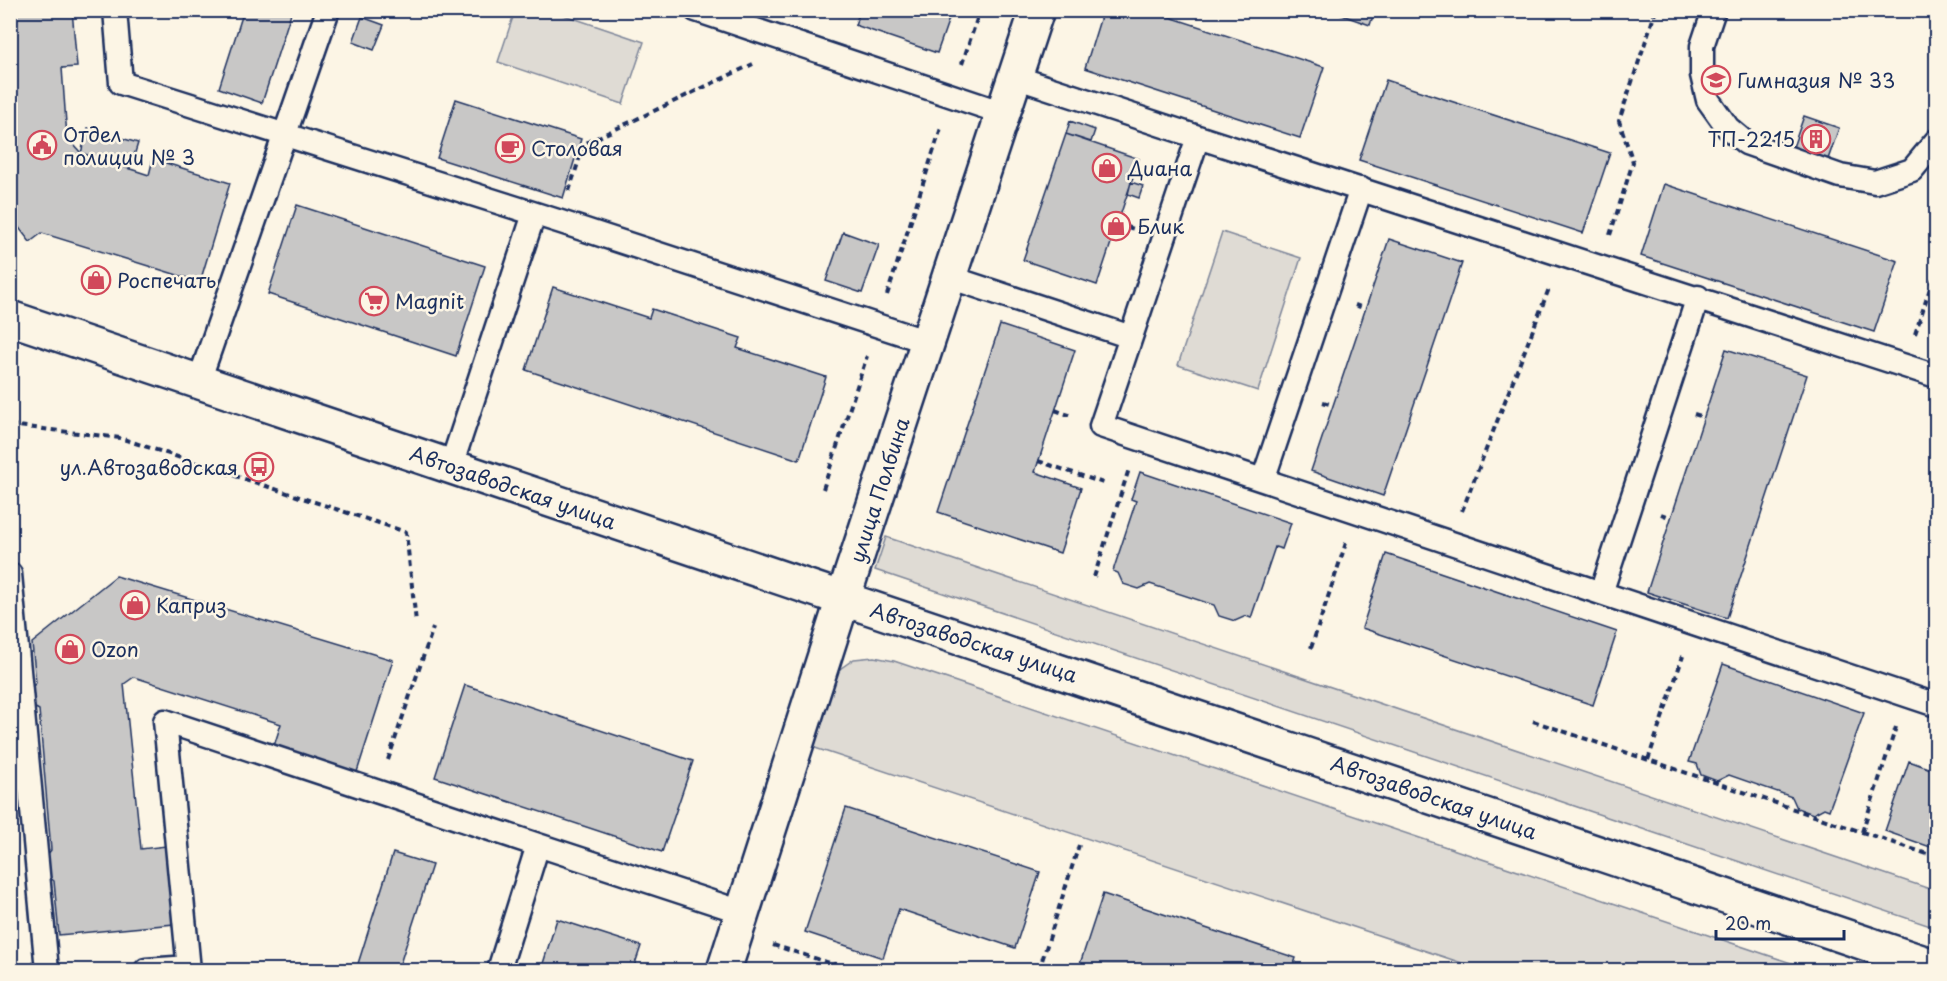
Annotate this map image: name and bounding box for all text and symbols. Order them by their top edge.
school or university icon: Гимназия № 33 [1700,64,1732,96]
place label: Гимназия № 33 [1737,65,1895,95]
place label: Отдел полиции № 3 [63,119,195,172]
building icon: ТП-2215 [1800,123,1832,155]
place label: ТП-2215 [1708,124,1795,154]
public building icon: Отдел полиции № 3 [26,129,58,161]
cafe icon: Столовая [494,132,526,164]
place label: Столовая [531,133,623,163]
shop icon: Диана [1091,152,1123,184]
place label: Диана [1127,153,1193,183]
shop icon: Блик [1100,210,1132,242]
place label: Блик [1137,211,1184,241]
shop icon: Роспечать [80,264,112,296]
place label: Роспечать [117,265,216,295]
supermarket icon: Magnit [358,285,390,317]
place label: Magnit [395,286,464,316]
street label: улица Полбина [841,413,917,567]
street label: Автозаводская улица [406,438,620,537]
bus stop icon: ул.Автозаводская [243,451,275,483]
place label: ул.Автозаводская [60,452,238,482]
shop icon: Каприз [119,589,151,621]
place label: Каприз [156,590,227,620]
street label: Автозаводская улица [867,594,1082,690]
shop icon: Ozon [54,633,86,665]
place label: Ozon [91,634,139,664]
street label: Автозаводская улица [1327,748,1541,847]
scale bar [1716,903,1844,941]
text: 20 m [1725,909,1771,936]

